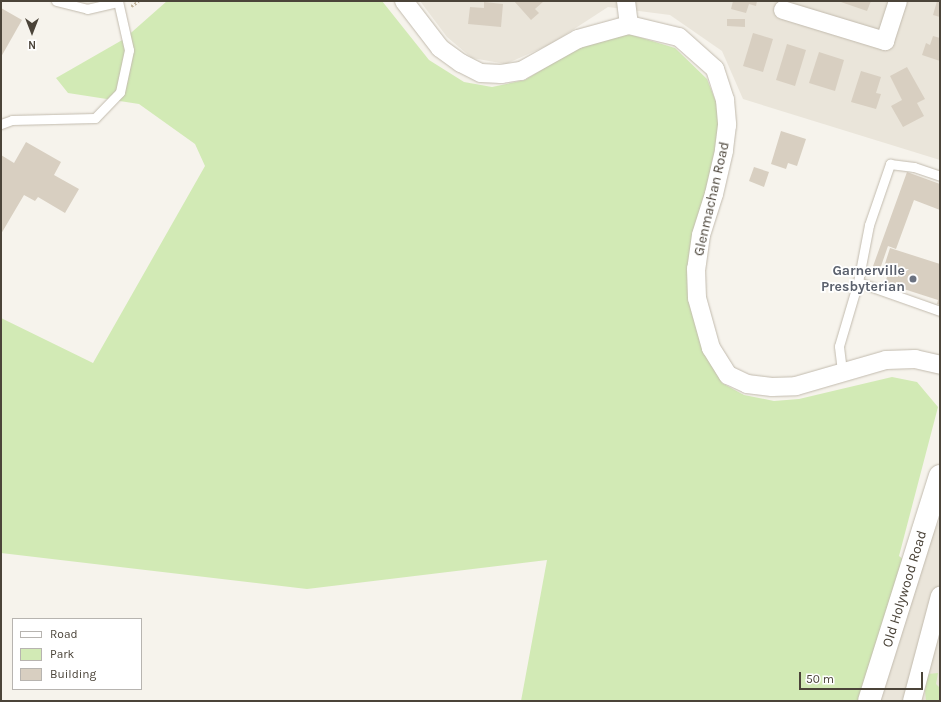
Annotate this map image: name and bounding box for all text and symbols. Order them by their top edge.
north arrow [12,12,52,52]
text: N [28,38,36,51]
street label: Glenmachan Road [691,140,733,258]
place label: Garnerville Presbyterian [821,263,905,296]
marker: Garnerville Presbyterian [908,274,918,284]
street label: Old Holywood Road [879,529,931,649]
legend [12,618,142,690]
text: Road [50,627,78,641]
text: Park [50,647,74,661]
scale bar [801,664,925,690]
text: Building [50,667,96,681]
text: 50 m [806,672,834,686]

